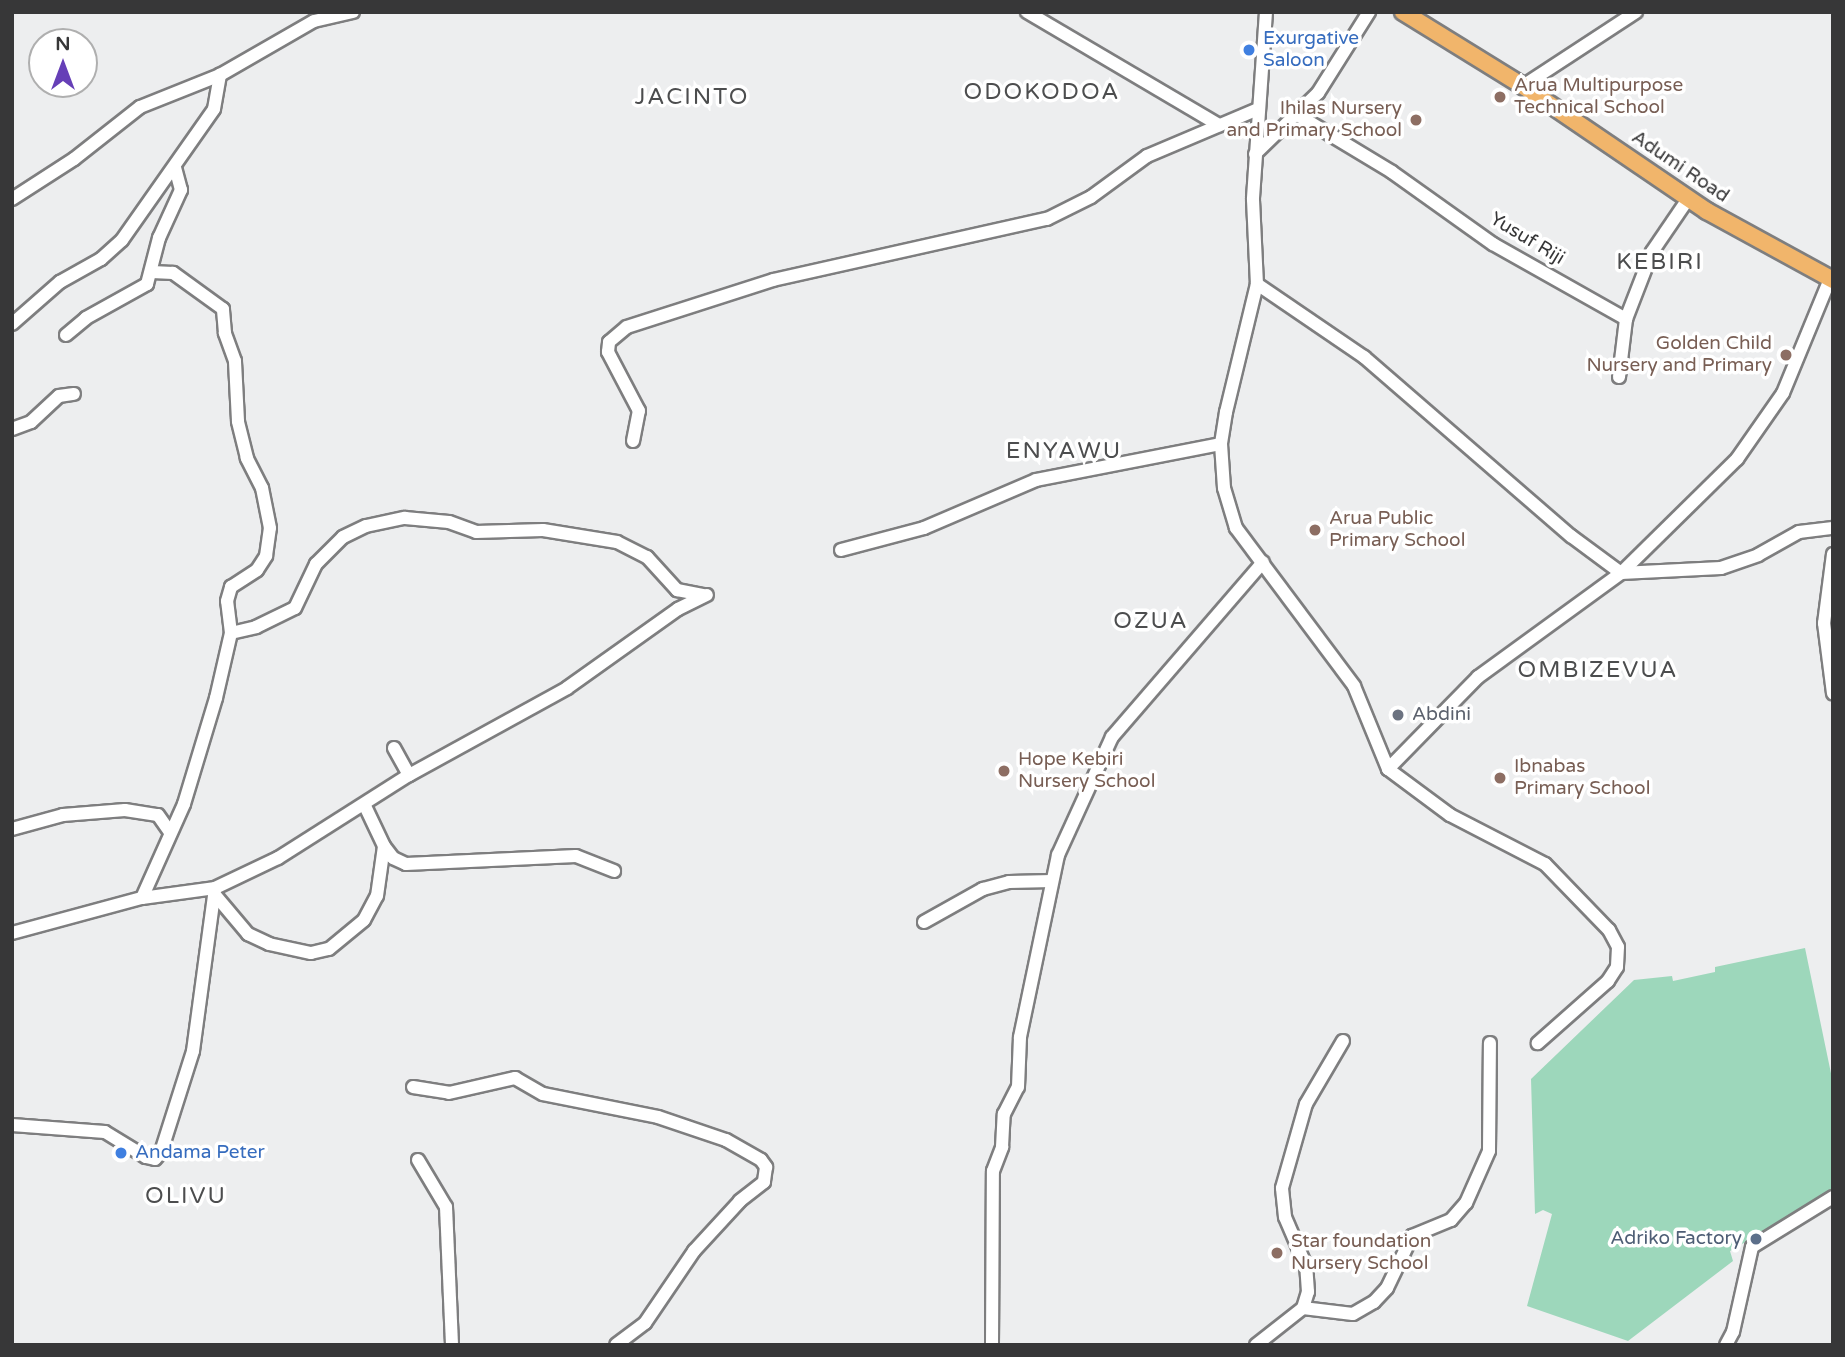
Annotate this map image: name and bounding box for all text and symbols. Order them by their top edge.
north arrow [28,28,98,98]
place label: Exurgative Saloon [1263,28,1359,72]
text: N [55,33,71,55]
marker: Exurgative Saloon [1241,42,1257,58]
place label: Arua Multipurpose Technical School [1514,75,1683,119]
district label: ODOKODOA [965,78,1119,106]
district label: JACINTO [636,83,748,111]
marker: Arua Multipurpose Technical School [1492,89,1508,105]
place label: Ihilas Nursery and Primary School [1226,98,1402,142]
marker: Ihilas Nursery and Primary School [1408,112,1424,128]
street label: Adumi Road [1627,126,1733,208]
street label: Yusuf Riji [1486,208,1568,270]
district label: KEBIRI [1617,248,1703,276]
place label: Golden Child Nursery and Primary [1586,333,1772,377]
marker: Golden Child Nursery and Primary [1778,347,1794,363]
district label: ENYAWU [1007,437,1121,465]
place label: Arua Public Primary School [1329,508,1465,552]
marker: Arua Public Primary School [1307,522,1323,538]
district label: OZUA [1114,607,1188,635]
district label: OMBIZEVUA [1519,656,1677,684]
place label: Abdini [1412,704,1471,726]
marker: Abdini [1390,707,1406,723]
place label: Hope Kebiri Nursery School [1018,749,1155,793]
place label: Ibnabas Primary School [1514,756,1650,800]
marker: Hope Kebiri Nursery School [996,763,1012,779]
marker: Ibnabas Primary School [1492,770,1508,786]
place label: Andama Peter [135,1142,265,1164]
marker: Andama Peter [113,1145,129,1161]
district label: OLIVU [146,1182,226,1210]
place label: Adriko Factory [1610,1228,1742,1250]
place label: Star foundation Nursery School [1291,1231,1431,1275]
marker: Adriko Factory [1748,1231,1764,1247]
marker: Star foundation Nursery School [1269,1245,1285,1261]

